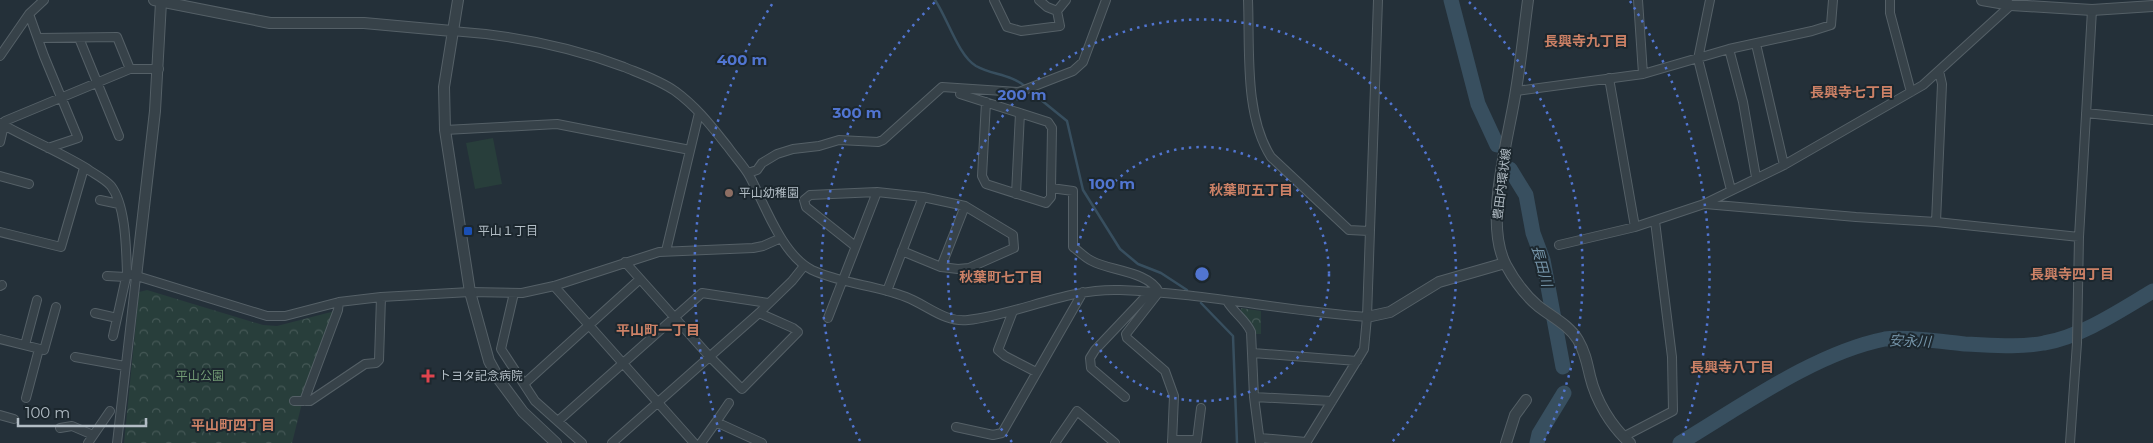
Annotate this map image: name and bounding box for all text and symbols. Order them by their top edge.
district label: 長興寺九丁目 [1544,32,1628,50]
text: 400 m [717,50,767,69]
district label: 長興寺七丁目 [1810,83,1894,101]
text: 200 m [997,85,1047,104]
text: 300 m [831,103,882,122]
street label: 豊田内環状線 [1490,147,1513,221]
text: 100 m [1089,174,1135,193]
district label: 秋葉町五丁目 [1209,181,1293,199]
place label: 平山幼稚園 [739,185,799,200]
marker: 平山幼稚園 [723,187,735,199]
place label: 平山１丁目 [478,223,538,238]
marker: 平山１丁目 [462,225,474,237]
water label: 長田川 [1528,243,1557,291]
centre of rings [1193,265,1211,283]
district label: 長興寺四丁目 [2030,265,2114,283]
district label: 秋葉町七丁目 [959,268,1043,286]
district label: 平山町一丁目 [616,321,700,339]
water label: 安永川 [1889,331,1933,351]
district label: 長興寺八丁目 [1690,358,1774,376]
park label: 平山公園 [176,368,224,383]
place label: トヨタ記念病院 [439,368,523,383]
marker: トヨタ記念病院 [421,369,435,383]
scale bar [18,396,145,428]
text: 100 m [25,403,70,422]
district label: 平山町四丁目 [191,416,275,434]

